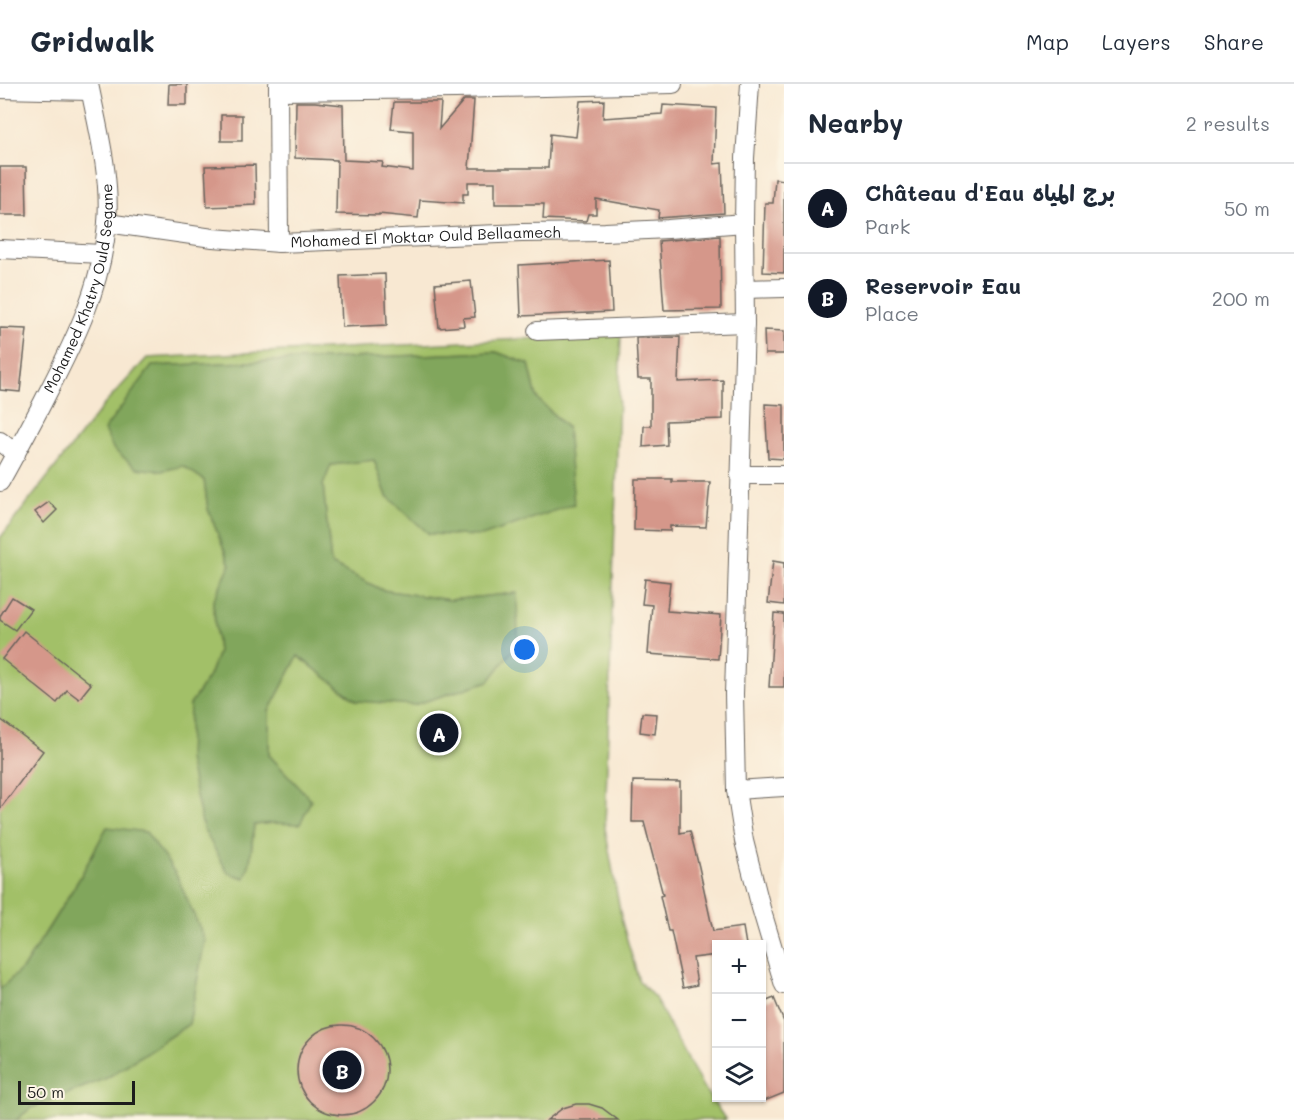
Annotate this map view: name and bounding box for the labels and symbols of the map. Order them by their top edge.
street label: Mohamed Khatry Ould Segane [38,183,117,396]
street label: Mohamed El Moktar Ould Bellaamech [290,222,561,252]
your location [510,635,539,664]
pin: A [420,710,458,756]
pin: B [322,1048,362,1092]
scale bar [18,1078,135,1106]

